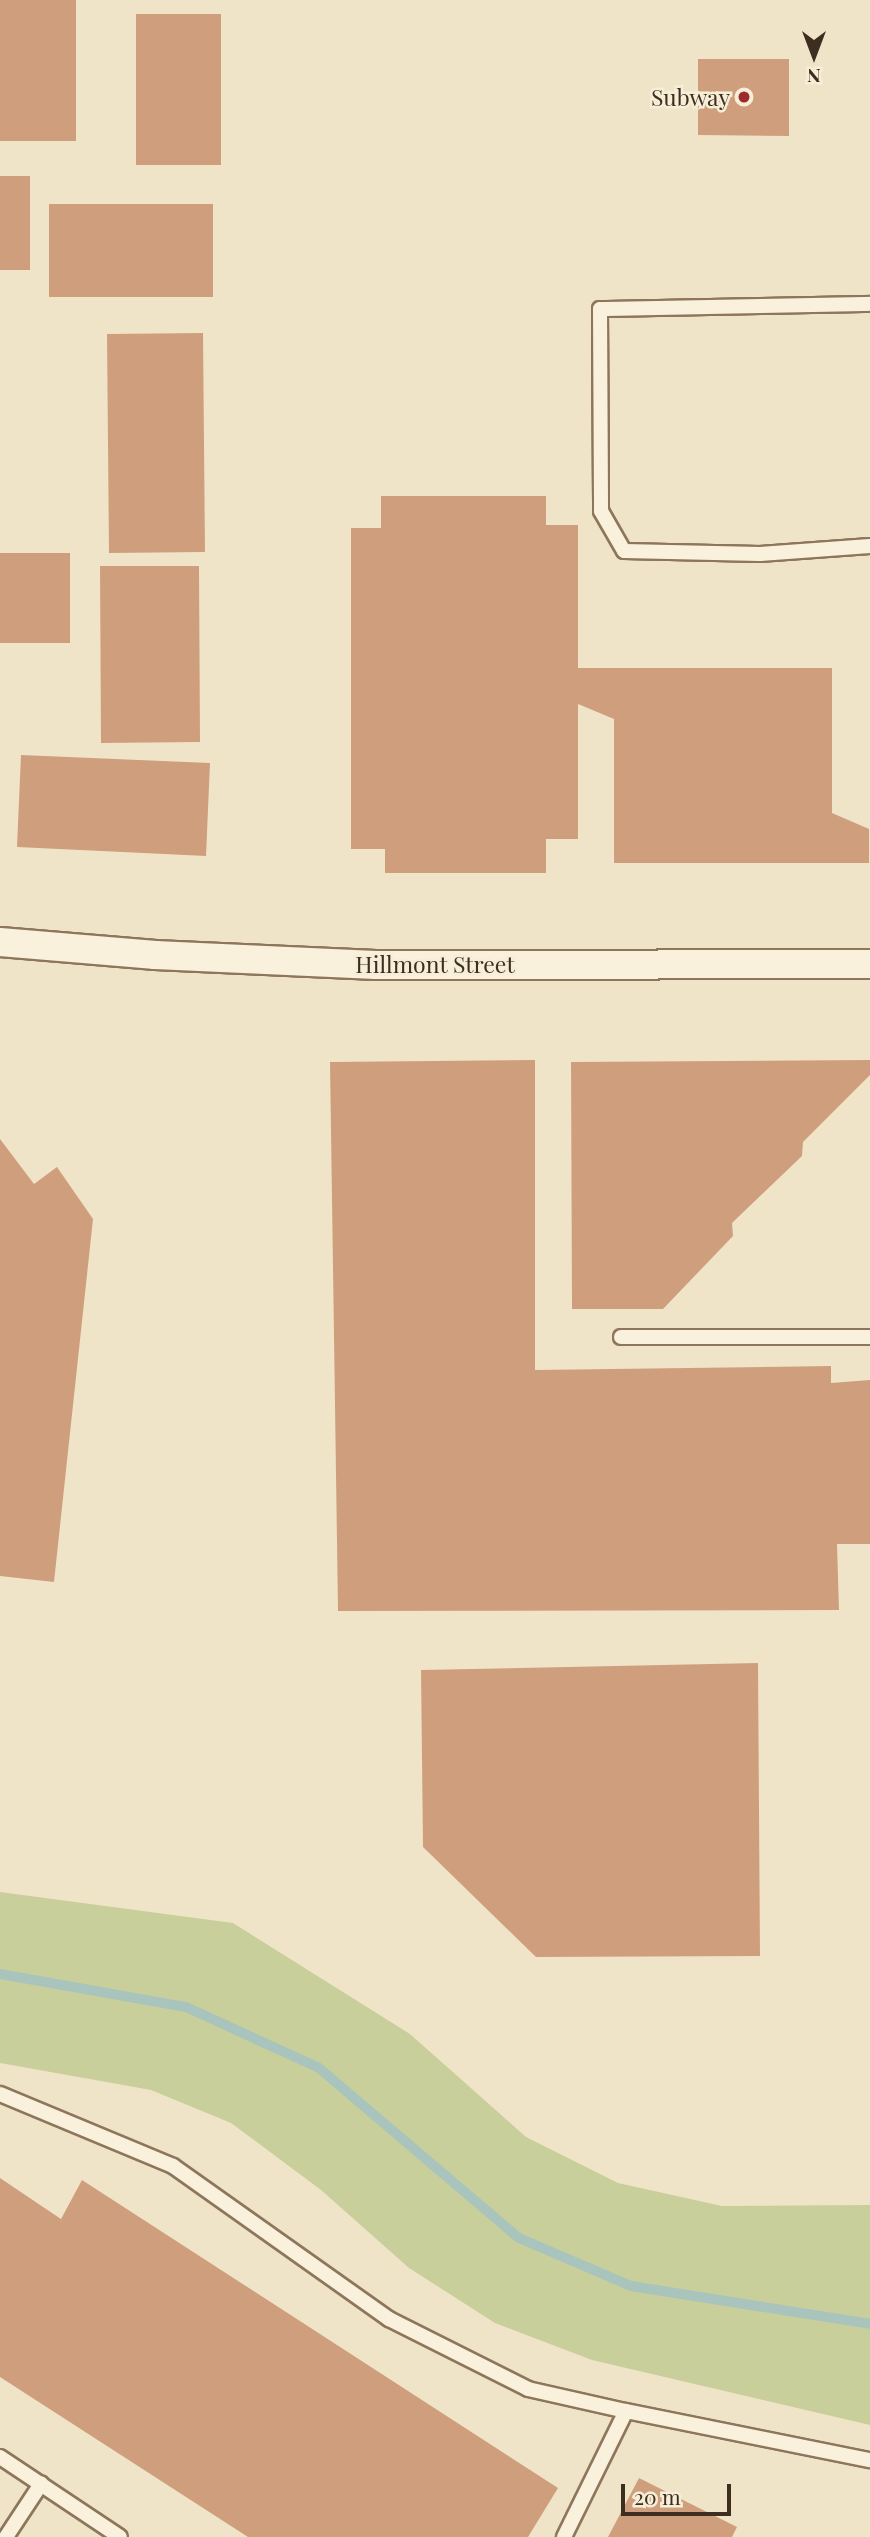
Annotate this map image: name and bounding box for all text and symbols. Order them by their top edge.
north arrow [779,21,849,91]
text: N [807,64,821,90]
place label: Subway [651,83,730,111]
marker: Subway [736,89,752,105]
street label: Hillmont Street [355,950,515,978]
scale bar [625,2470,735,2514]
text: 20 m [634,2482,681,2510]

